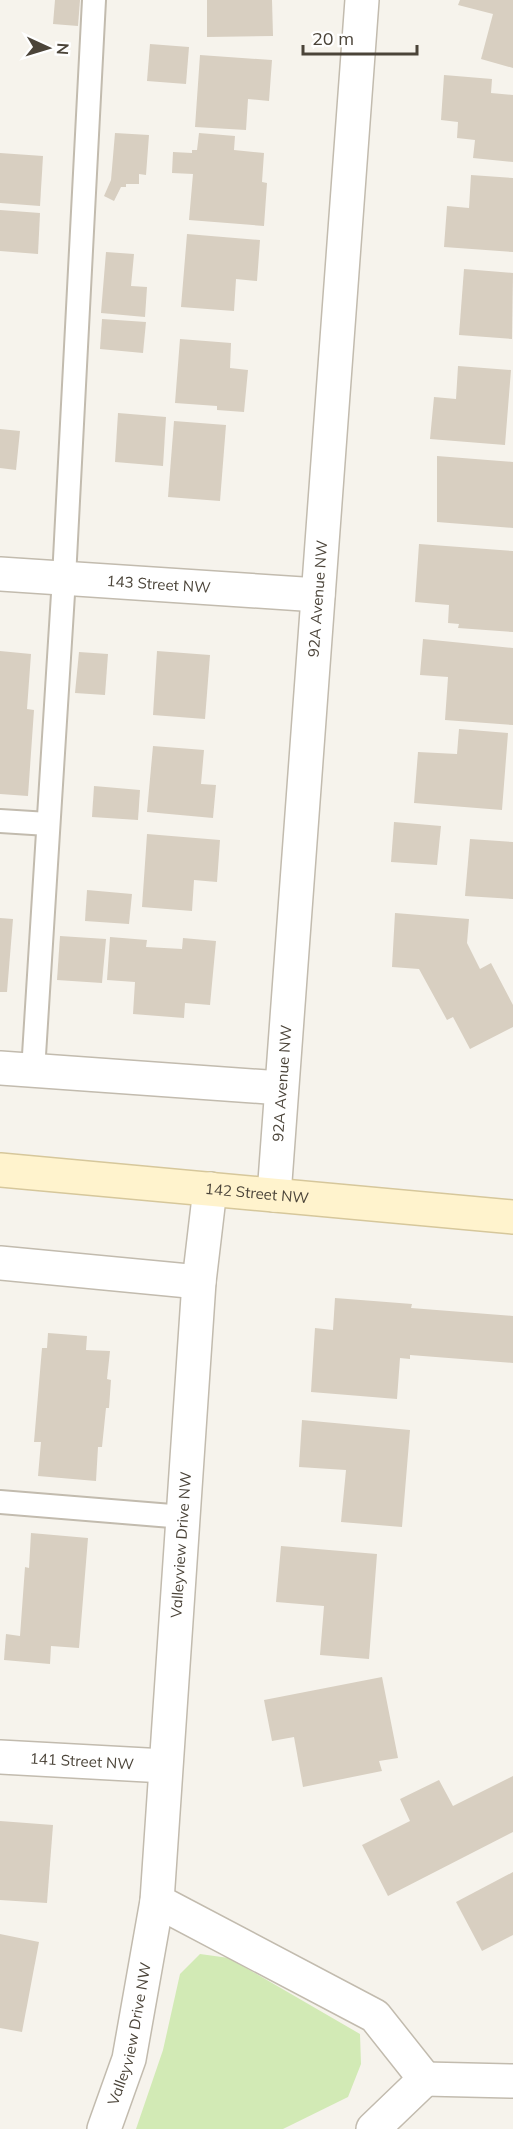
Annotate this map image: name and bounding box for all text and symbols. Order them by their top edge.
north arrow [18,18,78,78]
scale bar [303,18,417,56]
text: 20 m [312,27,354,50]
text: N [53,42,73,56]
street label: 92A Avenue NW [304,539,331,658]
street label: 143 Street NW [106,571,212,597]
street label: 92A Avenue NW [268,1024,296,1142]
street label: 142 Street NW [204,1179,310,1207]
street label: Valleyview Drive NW [166,1470,195,1618]
street label: 141 Street NW [29,1749,135,1773]
street label: Valleyview Drive NW [103,1960,155,2108]

